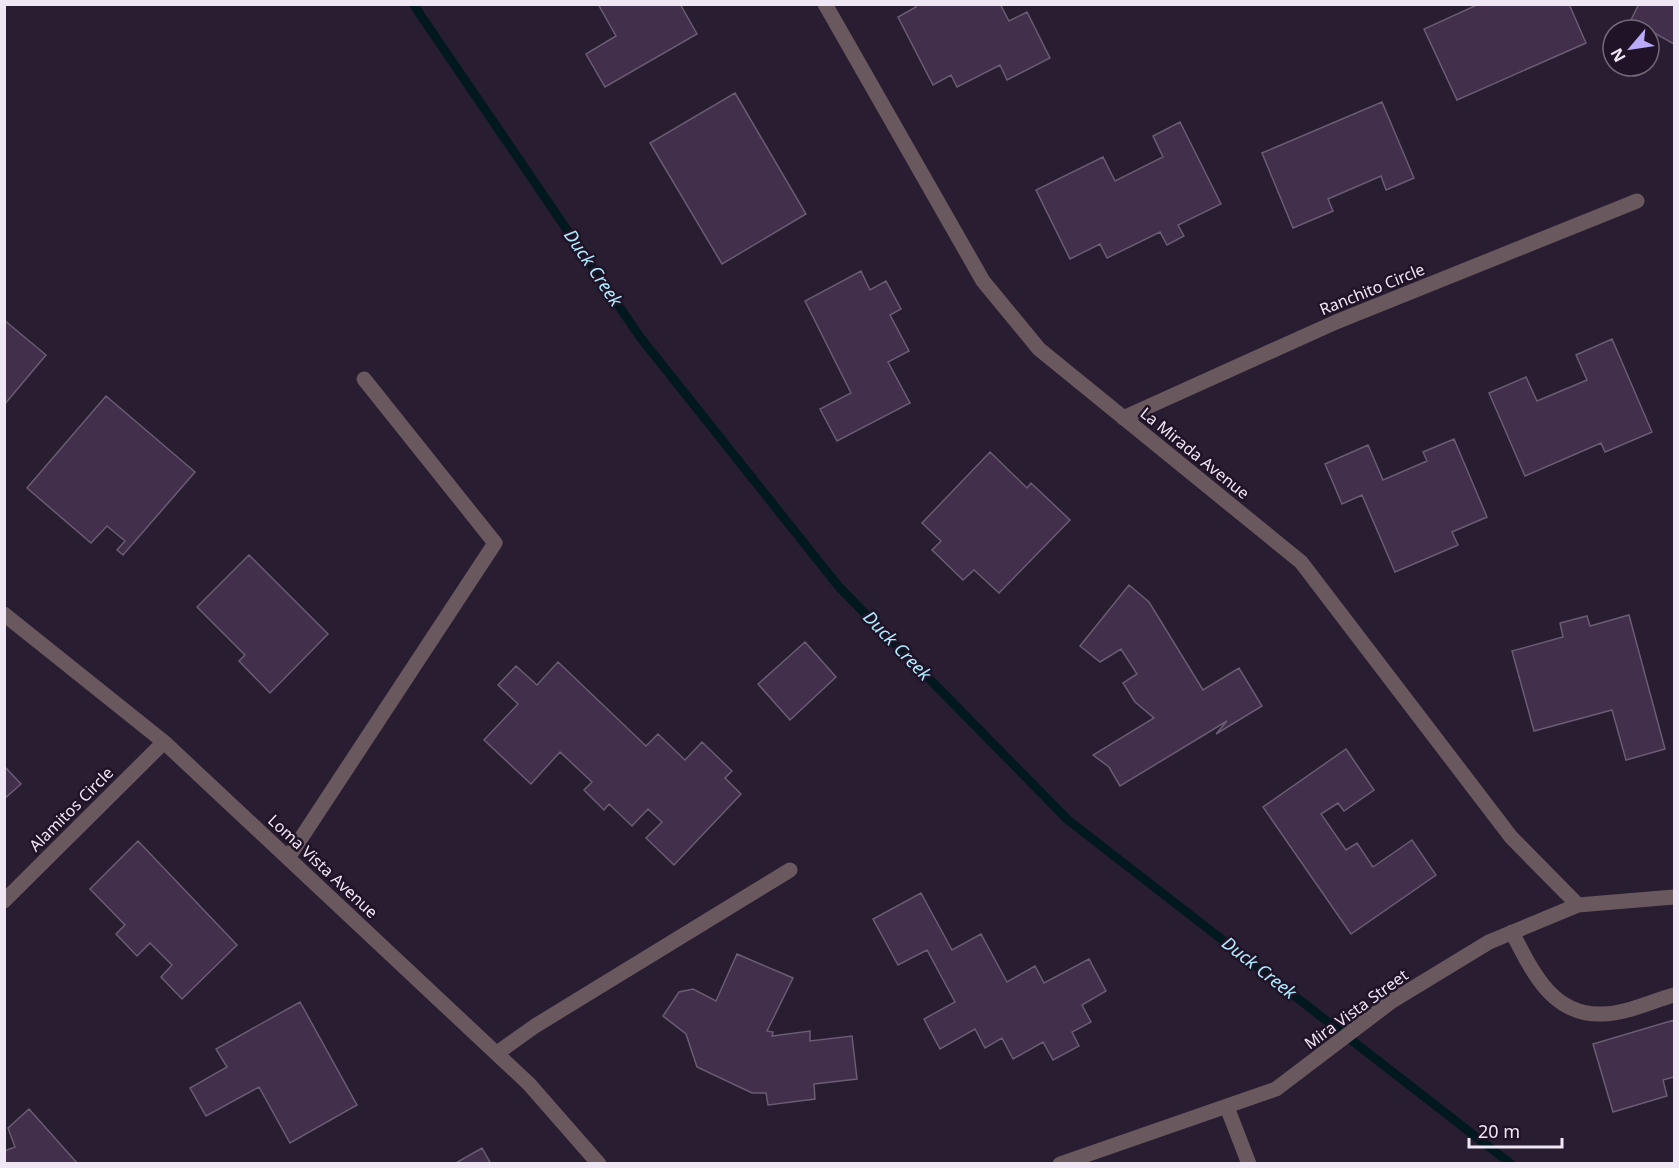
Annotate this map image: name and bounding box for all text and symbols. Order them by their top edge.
north arrow [1601,18,1661,78]
text: N [1605,44,1631,66]
water label: Duck Creek [559,224,629,312]
street label: Ranchito Circle [1316,258,1428,320]
street label: La Mirada Avenue [1136,402,1254,504]
water label: Duck Creek [858,605,938,686]
street label: Alamitos Circle [24,762,118,856]
street label: Loma Vista Avenue [263,809,383,923]
water label: Duck Creek [1217,931,1303,1005]
street label: Mira Vista Street [1300,964,1412,1054]
scale bar [1469,1111,1562,1149]
text: 20 m [1478,1119,1520,1143]

